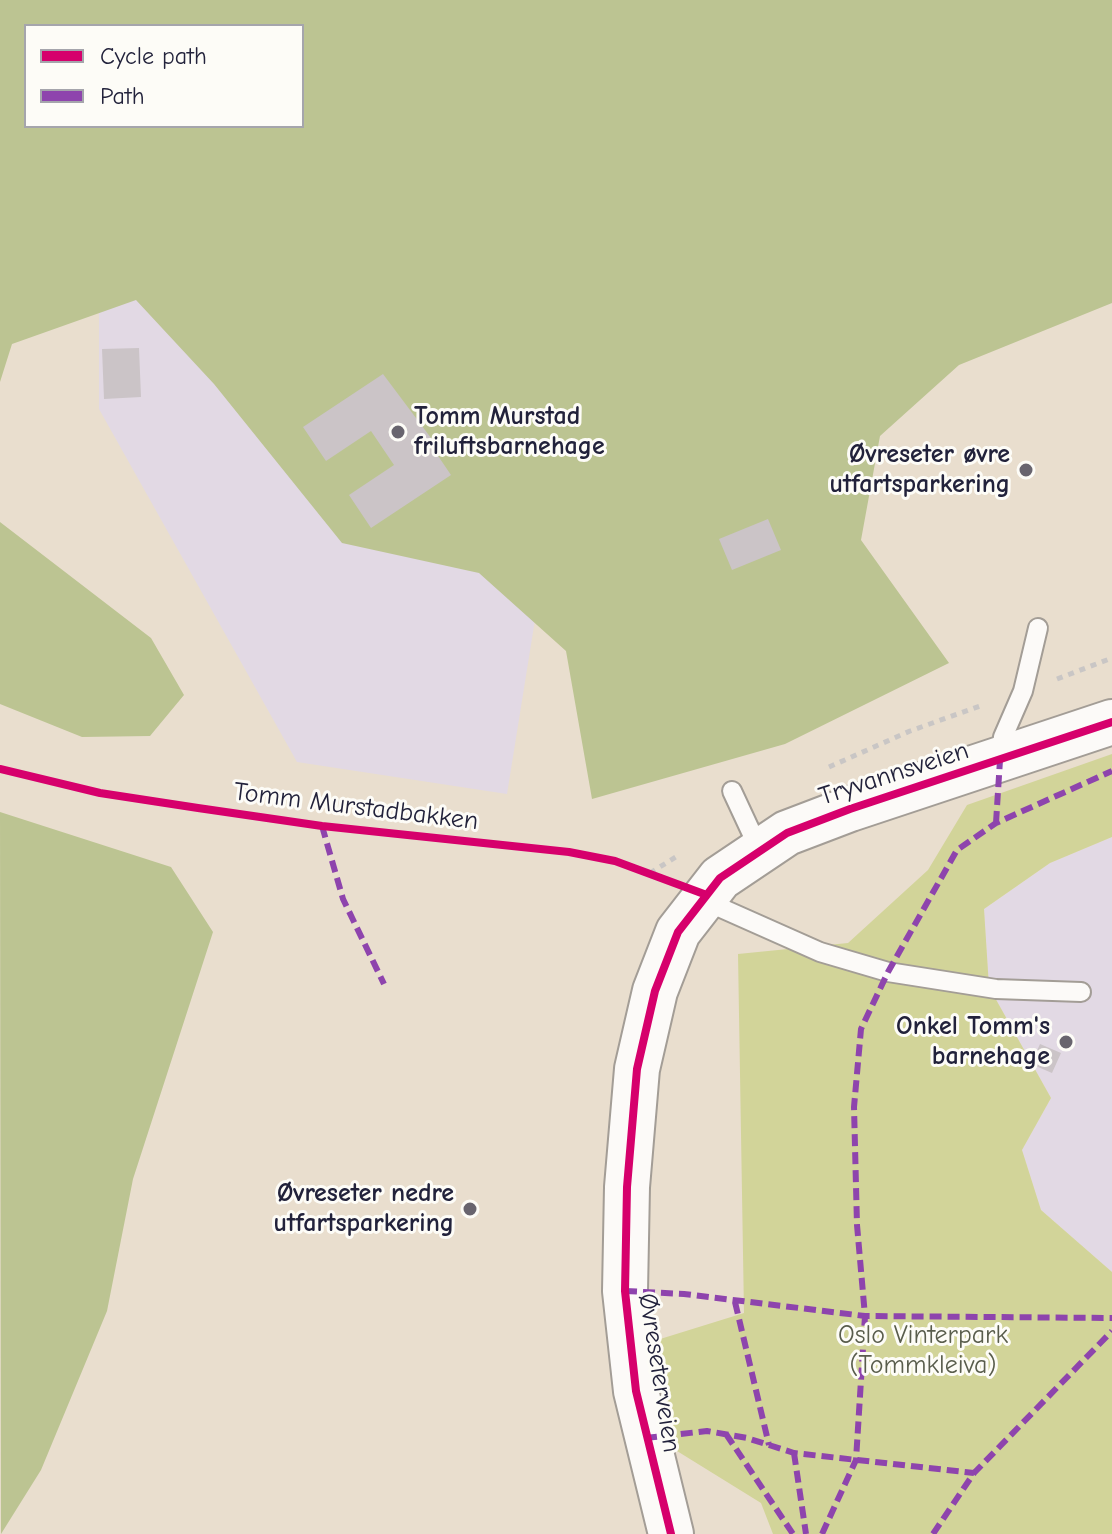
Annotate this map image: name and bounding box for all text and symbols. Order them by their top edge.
legend [24,24,304,128]
text: Cycle path [100,42,207,70]
text: Path [100,82,145,110]
place label: Tomm Murstad friluftsbarnehage [414,401,605,462]
marker: Tomm Murstad friluftsbarnehage [389,423,407,441]
place label: Øvreseter øvre utfartsparkering [829,439,1010,500]
marker: Øvreseter øvre utfartsparkering [1017,461,1035,479]
street label: Tryvannsveien [815,735,973,813]
street label: Tomm Murstadbakken [232,777,480,837]
place label: Onkel Tomm's barnehage [896,1011,1050,1072]
marker: Onkel Tomm's barnehage [1057,1033,1075,1051]
place label: Øvreseter nedre utfartsparkering [273,1178,454,1240]
marker: Øvreseter nedre utfartsparkering [461,1200,479,1218]
street label: Øvreseterveien [631,1291,687,1455]
park label: Oslo Vinterpark (Tommkleiva) [838,1320,1008,1382]

